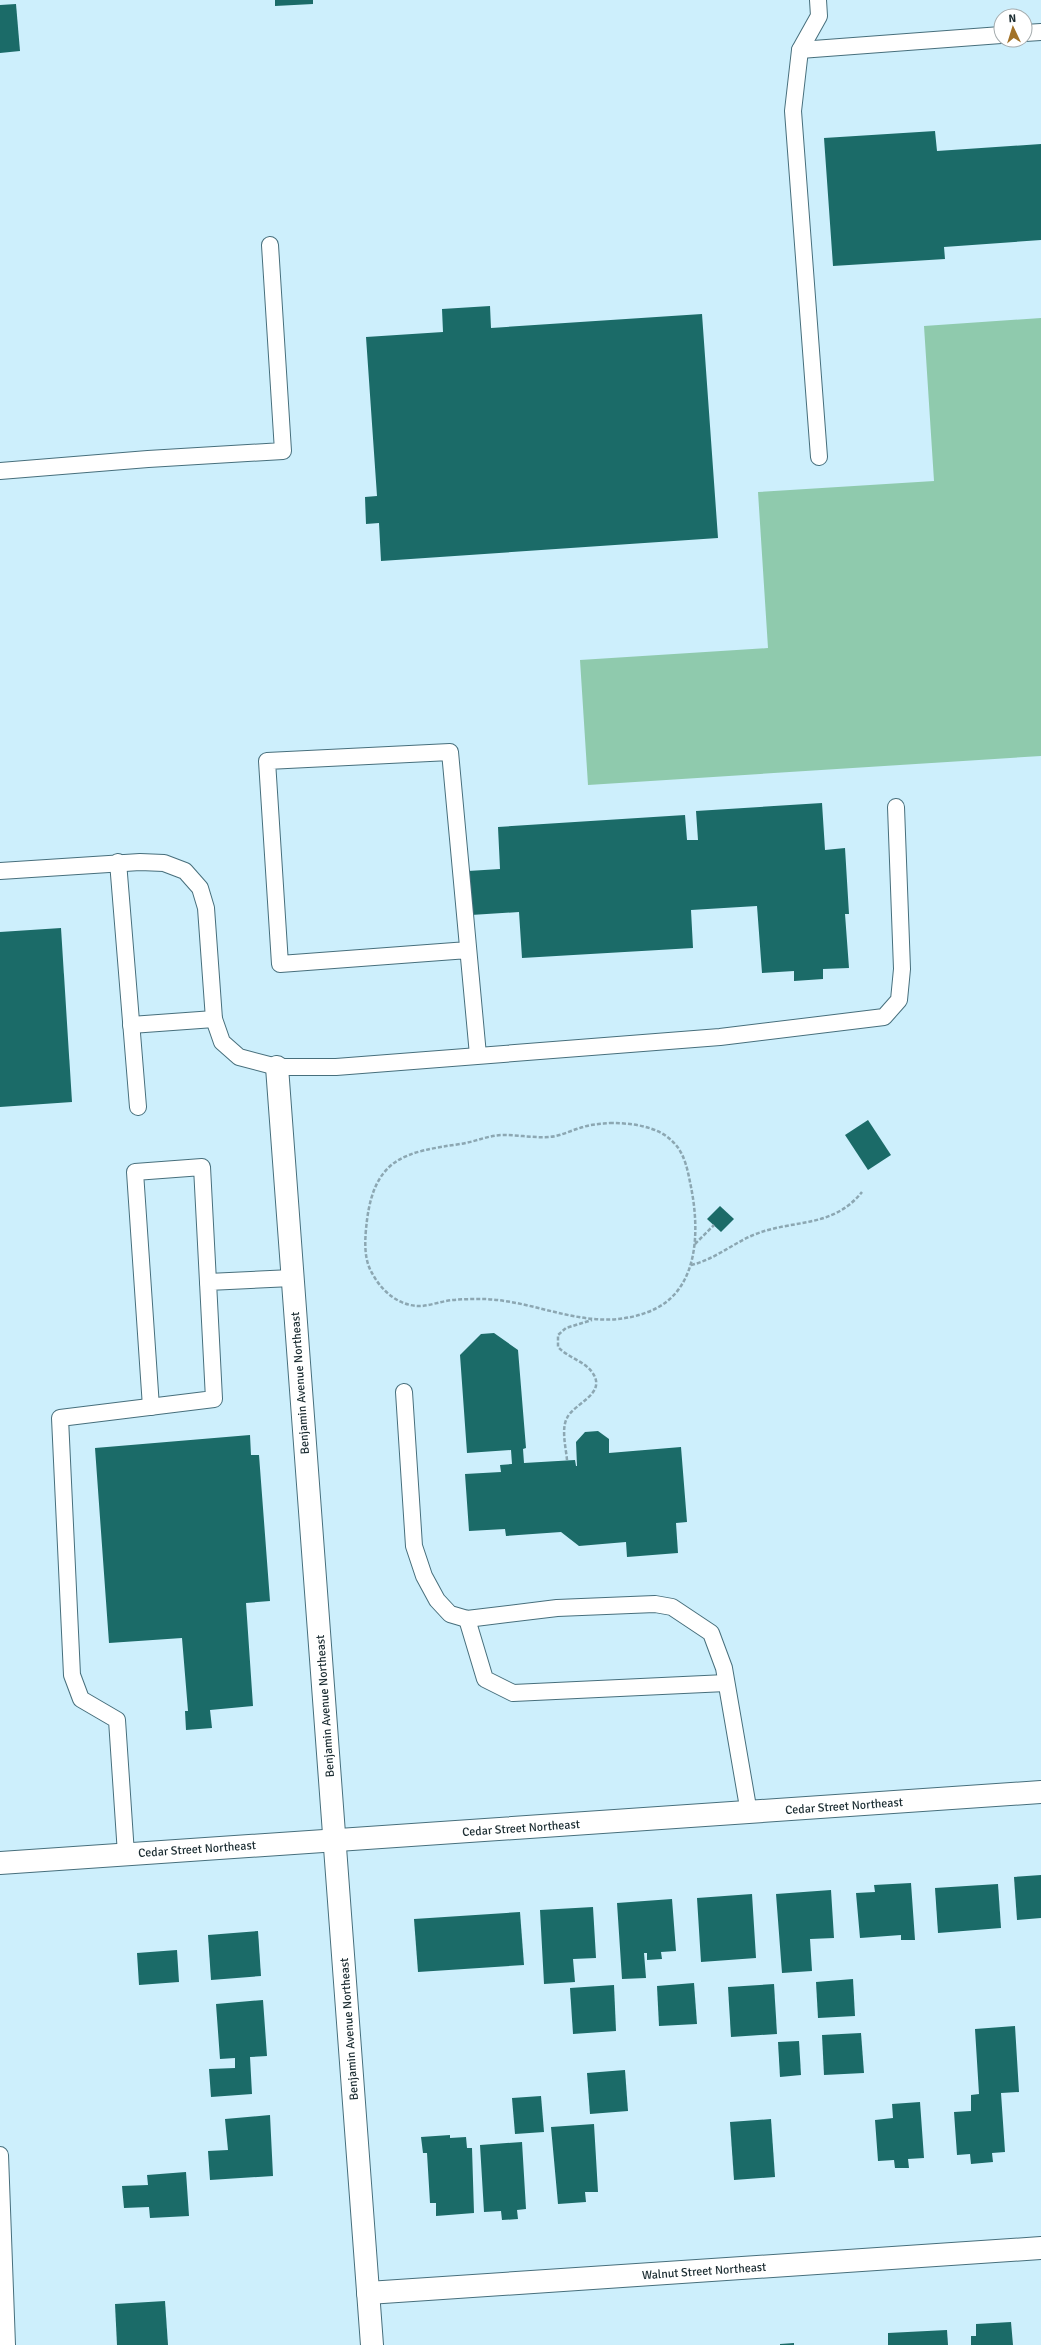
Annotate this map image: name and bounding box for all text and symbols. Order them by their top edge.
north arrow [993,8,1033,48]
text: N [1008,12,1017,25]
street label: Benjamin Avenue Northeast [288,1311,313,1455]
street label: Benjamin Avenue Northeast [313,1634,338,1778]
street label: Cedar Street Northeast [785,1795,903,1818]
street label: Cedar Street Northeast [462,1817,580,1840]
street label: Cedar Street Northeast [138,1838,256,1861]
street label: Benjamin Avenue Northeast [337,1957,362,2101]
street label: Walnut Street Northeast [641,2260,767,2283]

